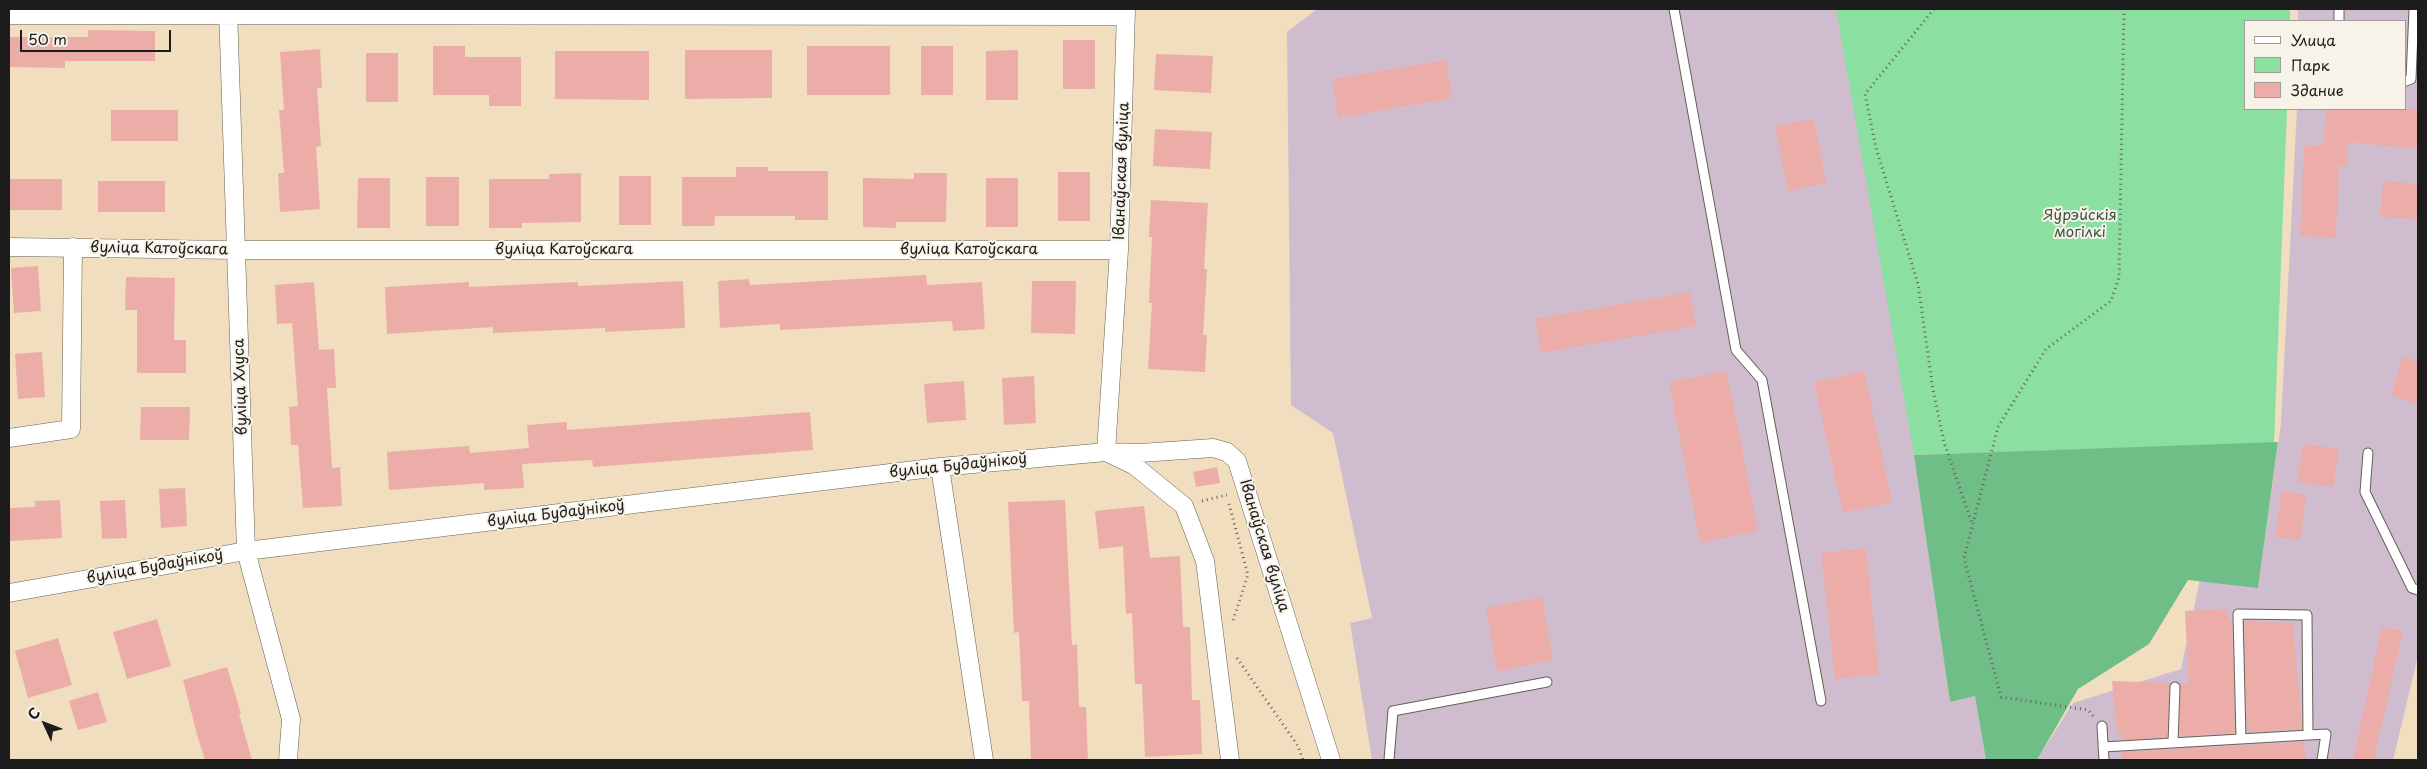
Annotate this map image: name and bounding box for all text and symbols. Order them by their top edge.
scale bar [22,20,174,52]
legend [2244,20,2407,110]
text: 50 m [28,27,67,50]
text: Улица [2291,28,2336,51]
text: Парк [2291,53,2330,76]
text: Здание [2291,78,2344,101]
street label: Іванаўская вуліца [1111,102,1133,240]
park label: Яўрэйскія могілкі [2043,207,2117,242]
street label: вуліца Катоўскага [90,239,228,259]
street label: вуліца Катоўскага [495,241,633,259]
street label: вуліца Катоўскага [900,241,1038,259]
street label: вуліца Хлуса [230,338,252,436]
street label: вуліца Будаўнікоў [888,450,1028,482]
street label: Іванаўская вуліца [1235,477,1293,615]
street label: вуліца Будаўнікоў [486,497,626,531]
street label: вуліца Будаўнікоў [85,546,225,588]
north arrow [20,699,70,749]
text: С [22,702,45,724]

